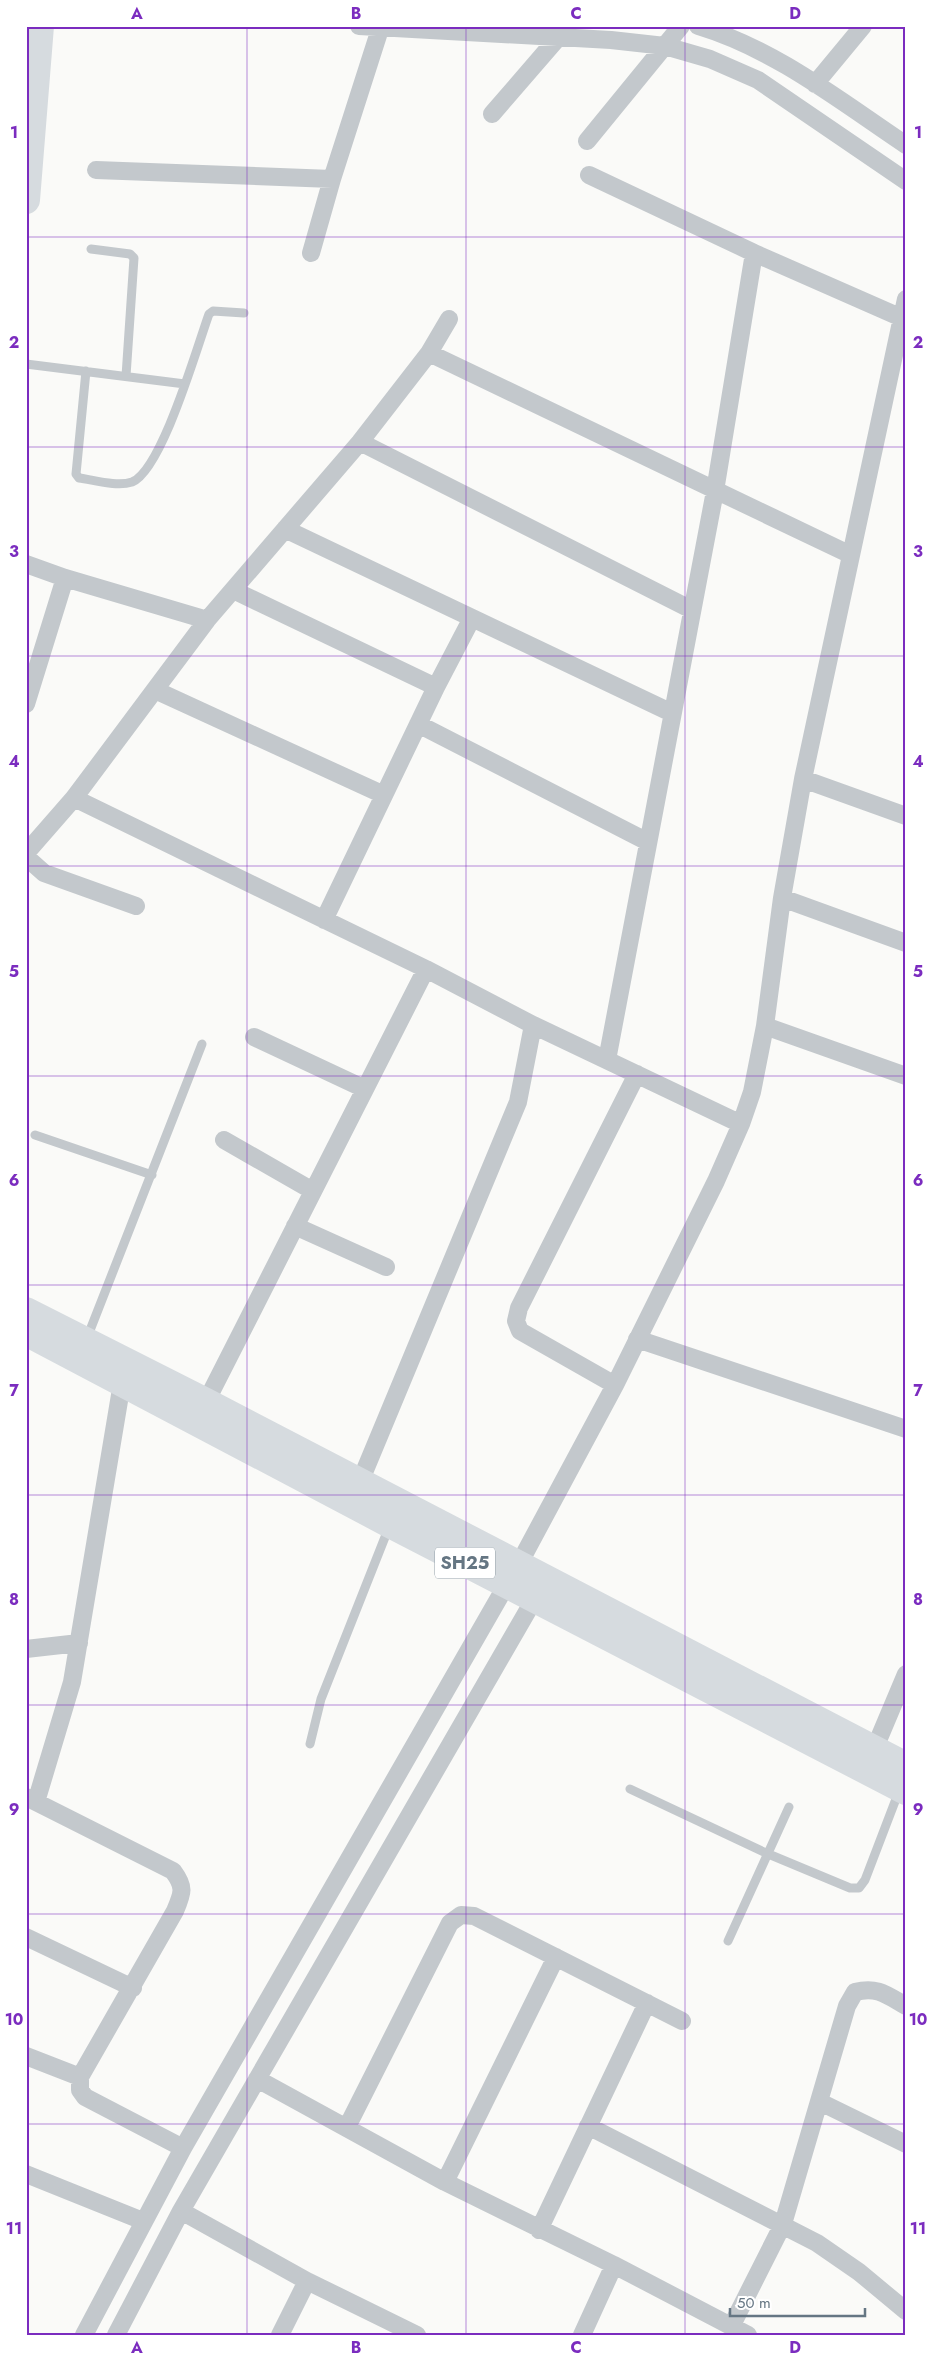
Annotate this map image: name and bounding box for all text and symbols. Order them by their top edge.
text: A [130,2,143,25]
text: B [351,2,361,25]
text: C [570,2,582,25]
text: D [789,2,801,25]
text: 1 [10,121,18,144]
text: 1 [914,121,922,144]
text: 2 [9,331,19,354]
text: 2 [913,331,923,354]
text: 3 [9,540,19,563]
text: 3 [913,540,923,563]
text: 4 [8,750,20,773]
text: 4 [912,750,924,773]
text: 5 [9,960,19,983]
text: 5 [913,960,923,983]
text: 6 [9,1169,19,1192]
text: 6 [913,1169,923,1192]
text: 7 [9,1379,19,1402]
text: 7 [913,1379,923,1402]
road number: SH25 [435,1548,495,1579]
text: 8 [9,1588,19,1611]
text: 8 [913,1588,923,1611]
text: 9 [9,1798,19,1821]
text: 9 [913,1798,923,1821]
text: 10 [5,2008,23,2031]
text: 10 [909,2008,927,2031]
text: 11 [6,2217,22,2240]
text: 11 [910,2217,926,2240]
scale bar [730,2286,864,2318]
text: 50 m [737,2292,771,2314]
text: A [130,2336,143,2359]
text: B [351,2336,361,2359]
text: C [570,2336,582,2359]
text: D [789,2336,801,2359]

